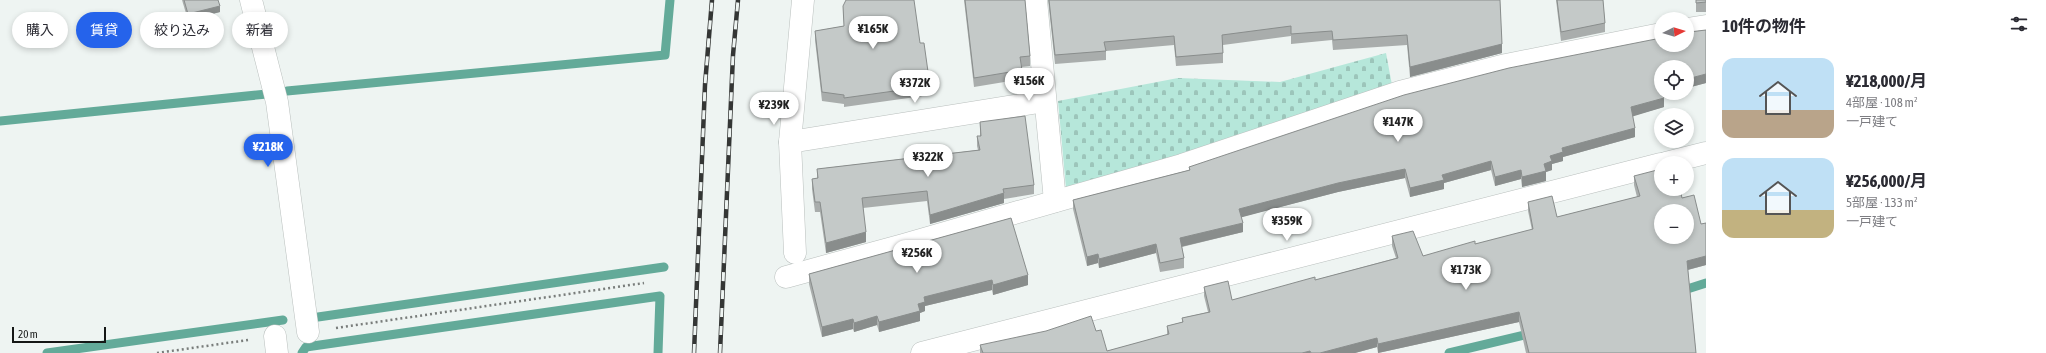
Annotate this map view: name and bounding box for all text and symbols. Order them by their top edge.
chip: 購入 [12,12,68,48]
chip: 賃貸 [76,12,132,48]
chip: 絞り込み [140,12,224,48]
chip: 新着 [232,12,288,48]
north arrow [1654,12,1694,52]
map controls [1654,12,1694,244]
icon: filters [2008,13,2030,35]
pin: ¥165K [845,16,901,50]
text: 10件の物件 [1722,16,1806,36]
text: ¥165K [858,21,888,36]
button: locate [1654,60,1694,100]
pin: ¥156K [1001,68,1057,102]
pin: ¥372K [887,70,943,104]
text: ¥218,000/月 [1846,71,1927,91]
text: ¥156K [1014,73,1044,88]
icon: home [1754,74,1802,122]
text: ¥372K [900,75,930,90]
pin: ¥239K [746,92,802,126]
text: 4部屋 · 108 m² [1846,95,1918,110]
text: ¥239K [759,97,789,112]
button: layers [1654,108,1694,148]
pin: ¥147K [1370,109,1426,143]
text: ¥147K [1383,114,1413,129]
text: 一戸建て [1846,114,1898,129]
pin: ¥218K [240,134,296,168]
text: ¥218K [253,139,283,154]
pin: ¥322K [900,144,956,178]
text: ¥322K [913,149,943,164]
button: + [1654,156,1694,196]
text: ¥256,000/月 [1846,171,1927,191]
icon: home [1754,174,1802,222]
text: 5部屋 · 133 m² [1846,195,1918,210]
button: − [1654,204,1694,244]
pin: ¥359K [1259,208,1315,242]
text: ¥359K [1272,213,1302,228]
text: 一戸建て [1846,214,1898,229]
pin: ¥256K [889,240,945,274]
text: ¥256K [902,245,932,260]
pin: ¥173K [1438,257,1494,291]
text: ¥173K [1451,262,1481,277]
scale bar [12,325,106,344]
text: 20 m [18,328,38,340]

